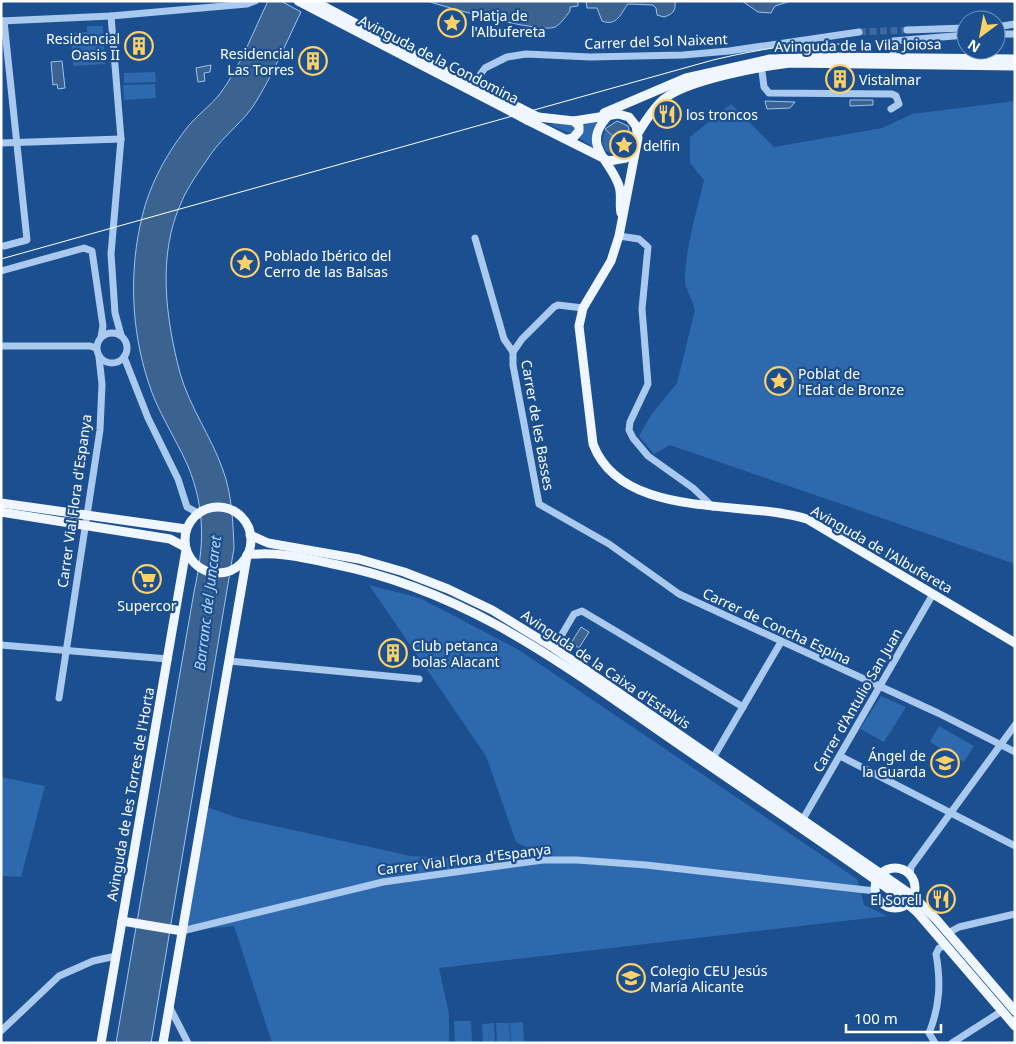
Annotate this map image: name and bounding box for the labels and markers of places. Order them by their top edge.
place label: Platja de l'Albufereta [471,6,546,41]
place icon: Platja de l'Albufereta [437,8,467,38]
place label: Residencial Oasis II [46,29,120,64]
building icon: Residencial Oasis II [124,31,154,61]
place label: Residencial Las Torres [220,44,294,79]
building icon: Residencial Las Torres [298,46,328,76]
building icon: Vistalmar [825,64,855,94]
place label: Vistalmar [859,70,921,89]
restaurant icon: los troncos [652,99,682,129]
place label: los troncos [686,105,758,124]
place icon: delfin [609,130,639,160]
place label: delfin [643,136,680,155]
place label: Poblado Ibérico del Cerro de las Balsas [264,246,391,281]
place icon: Poblado Ibérico del Cerro de las Balsas [230,248,260,278]
place label: Poblat de l'Edat de Bronze [798,364,904,399]
place icon: Poblat de l'Edat de Bronze [764,366,794,396]
supermarket icon: Supercor [132,564,162,594]
place label: Supercor [117,596,177,615]
place label: Club petanca bolas Alacant [412,636,500,671]
building icon: Club petanca bolas Alacant [378,638,408,668]
place label: Ángel de la Guarda [862,746,926,781]
school or university icon: Ángel de la Guarda [930,748,960,778]
restaurant icon: El Sorell [926,884,956,914]
place label: El Sorell [870,890,922,909]
place label: Colegio CEU Jesús María Alicante [650,961,768,996]
school or university icon: Colegio CEU Jesús María Alicante [616,963,646,993]

